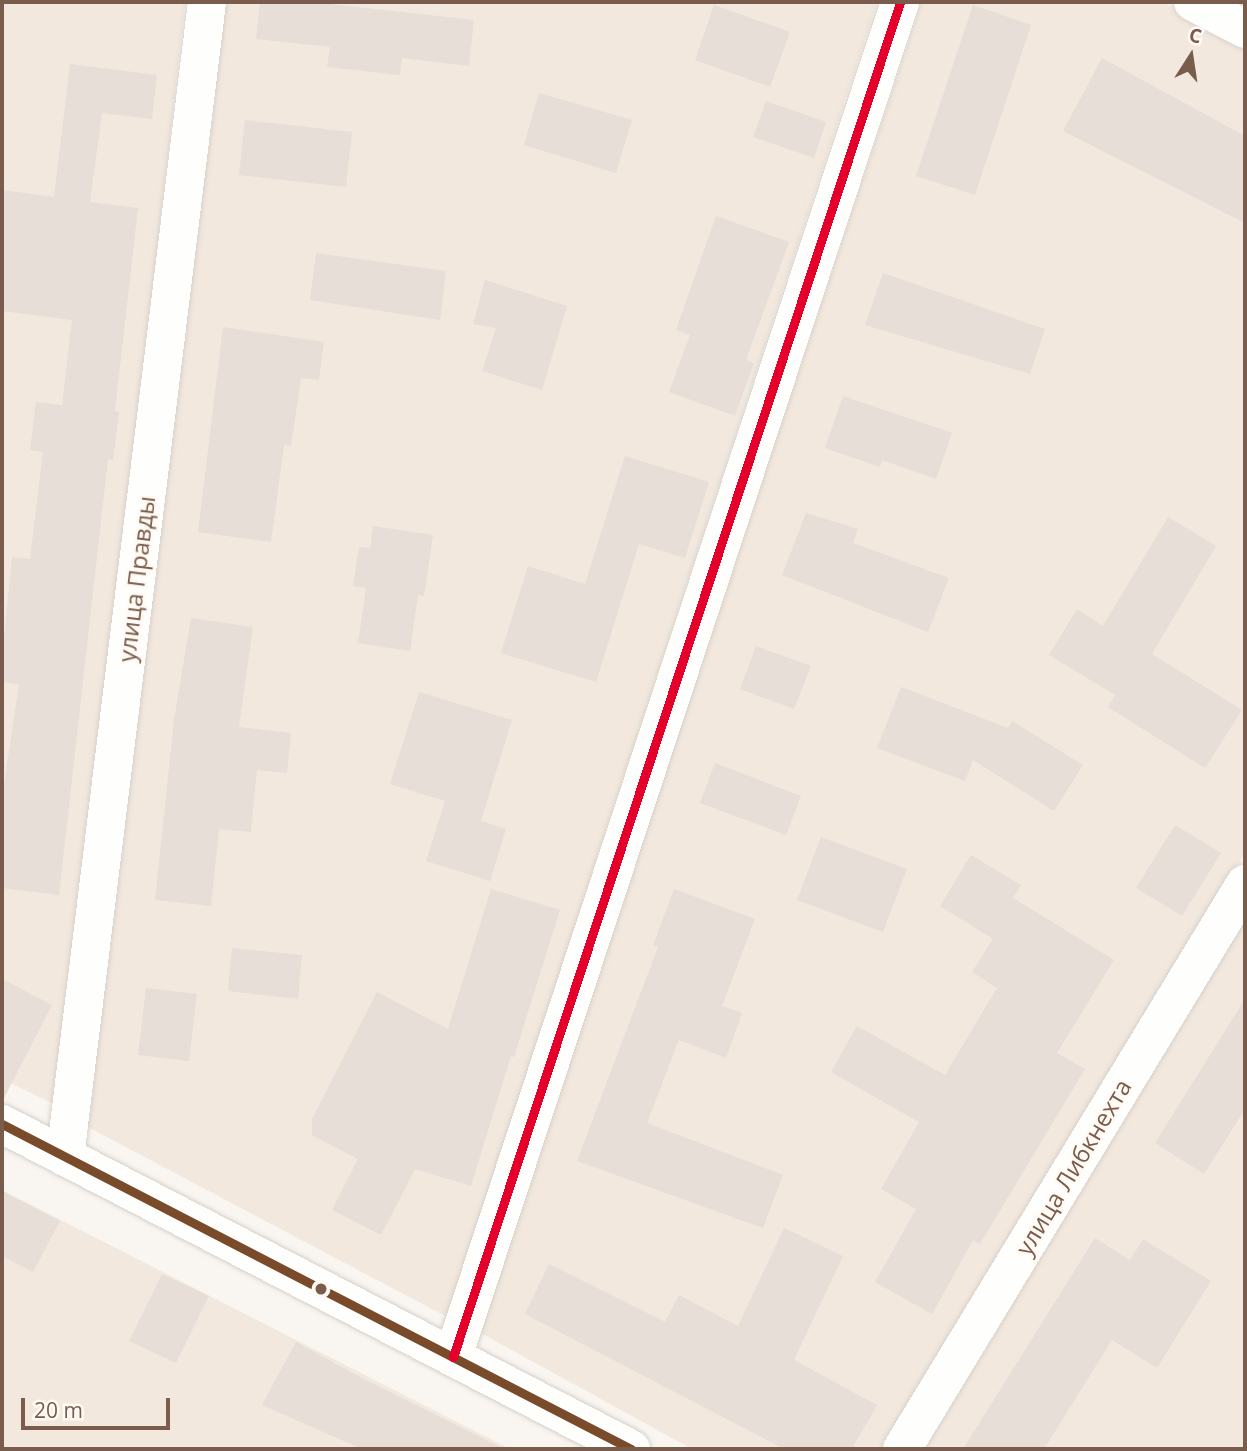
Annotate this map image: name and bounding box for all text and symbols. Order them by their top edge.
north arrow [1156,21,1226,91]
text: С [1187,21,1204,49]
street label: улица Правды [112,494,160,664]
street label: улица Либкнехта [1009,1074,1137,1260]
unlabelled marker [314,1282,328,1296]
scale bar [24,1384,173,1428]
text: 20 m [34,1396,83,1424]

